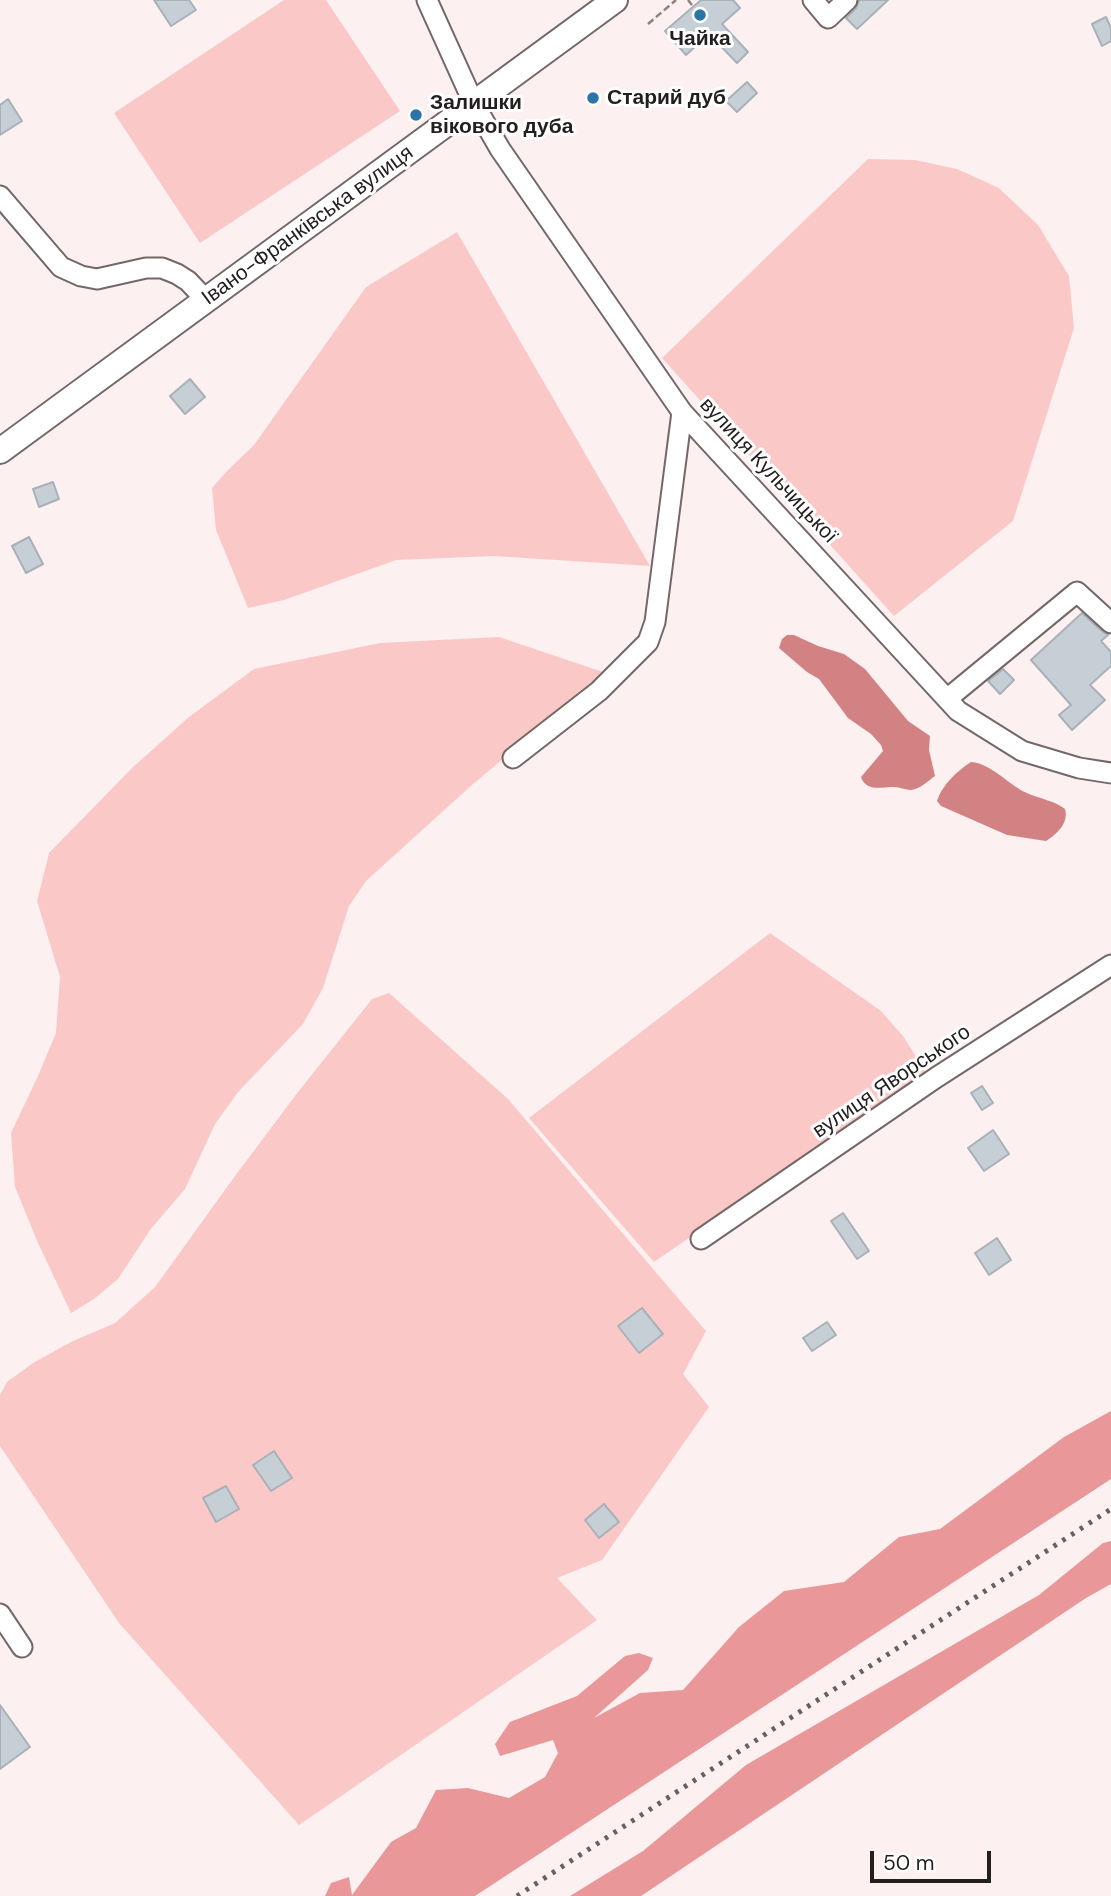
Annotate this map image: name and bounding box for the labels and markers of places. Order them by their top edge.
marker: Чайка [692,7,708,23]
place label: Чайка [669,26,731,52]
place label: Старий дуб [607,85,726,111]
place label: Залишки вікового дуба [430,90,573,140]
marker: Старий дуб [585,90,601,106]
marker: Залишки вікового дуба [408,107,424,123]

